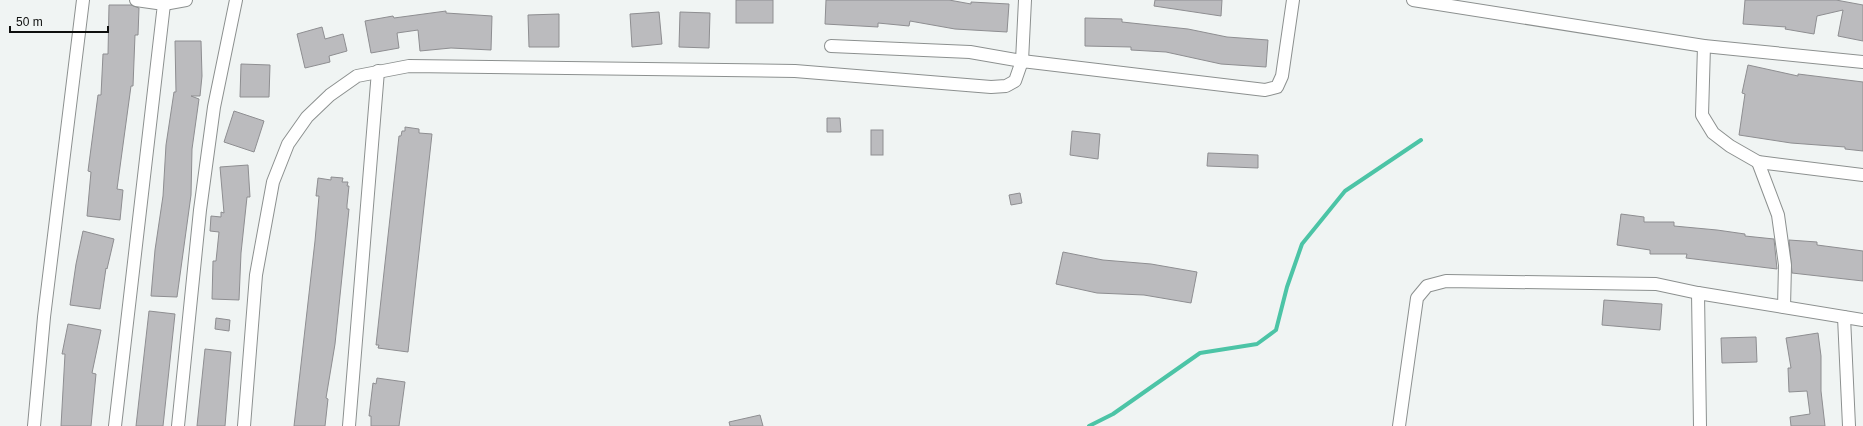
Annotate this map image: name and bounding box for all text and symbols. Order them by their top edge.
scale bar [10,8,108,34]
text: 50 m [16,15,43,29]

